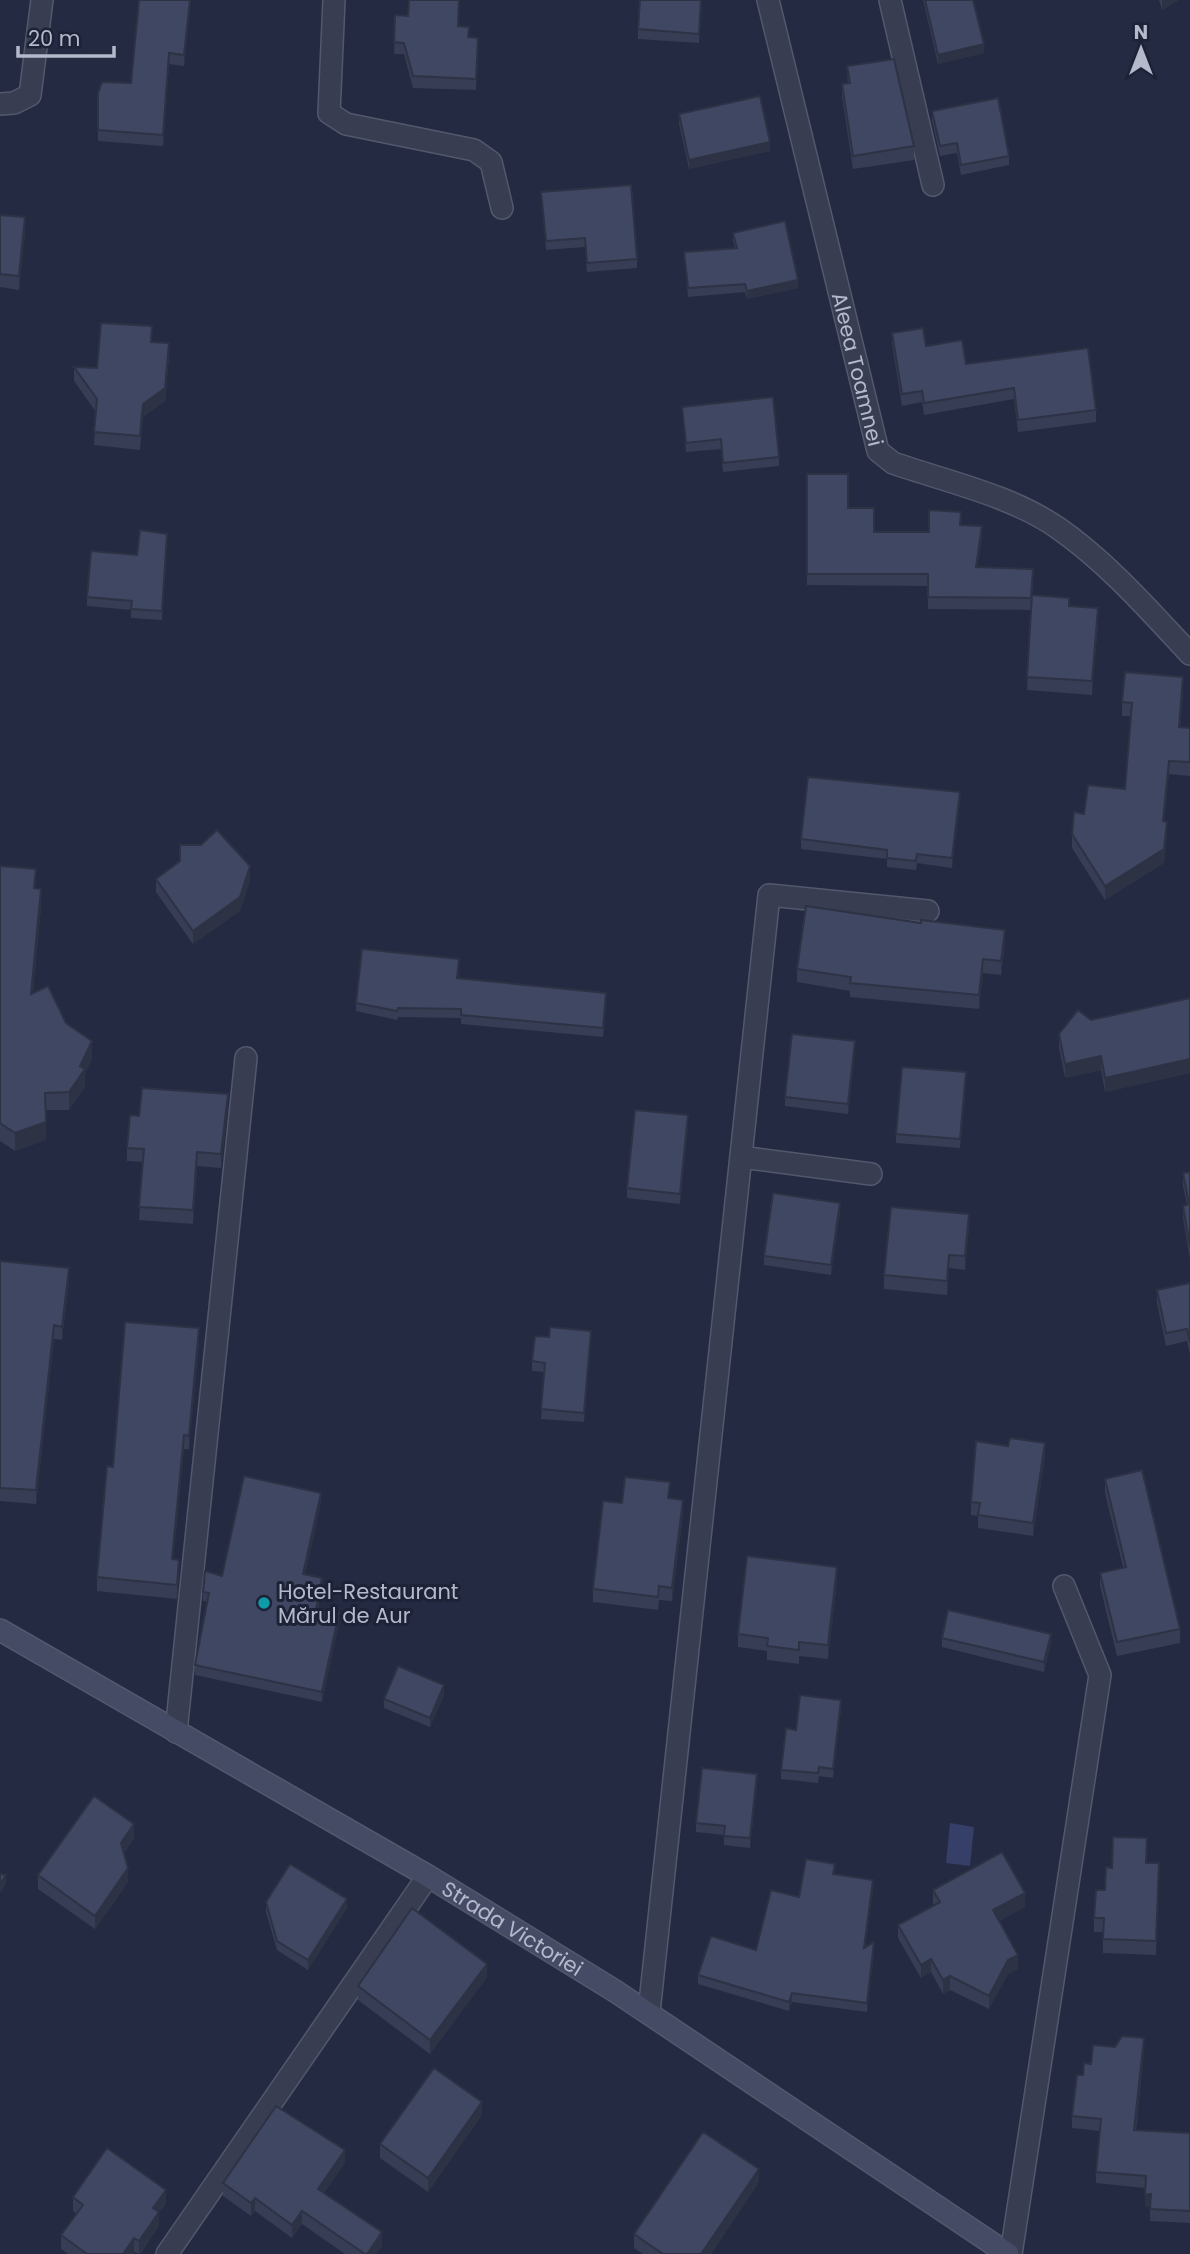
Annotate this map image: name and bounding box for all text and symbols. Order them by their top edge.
scale bar [18,14,114,58]
north arrow [1106,14,1176,84]
text: N [1134,19,1148,46]
text: 20 m [28,24,81,53]
street label: Aleea Toamnei [825,289,891,449]
place label: Hotel-Restaurant Mărul de Aur [278,1577,459,1630]
marker: Hotel-Restaurant Mărul de Aur [256,1595,272,1611]
street label: Strada Victoriei [437,1874,589,1982]

